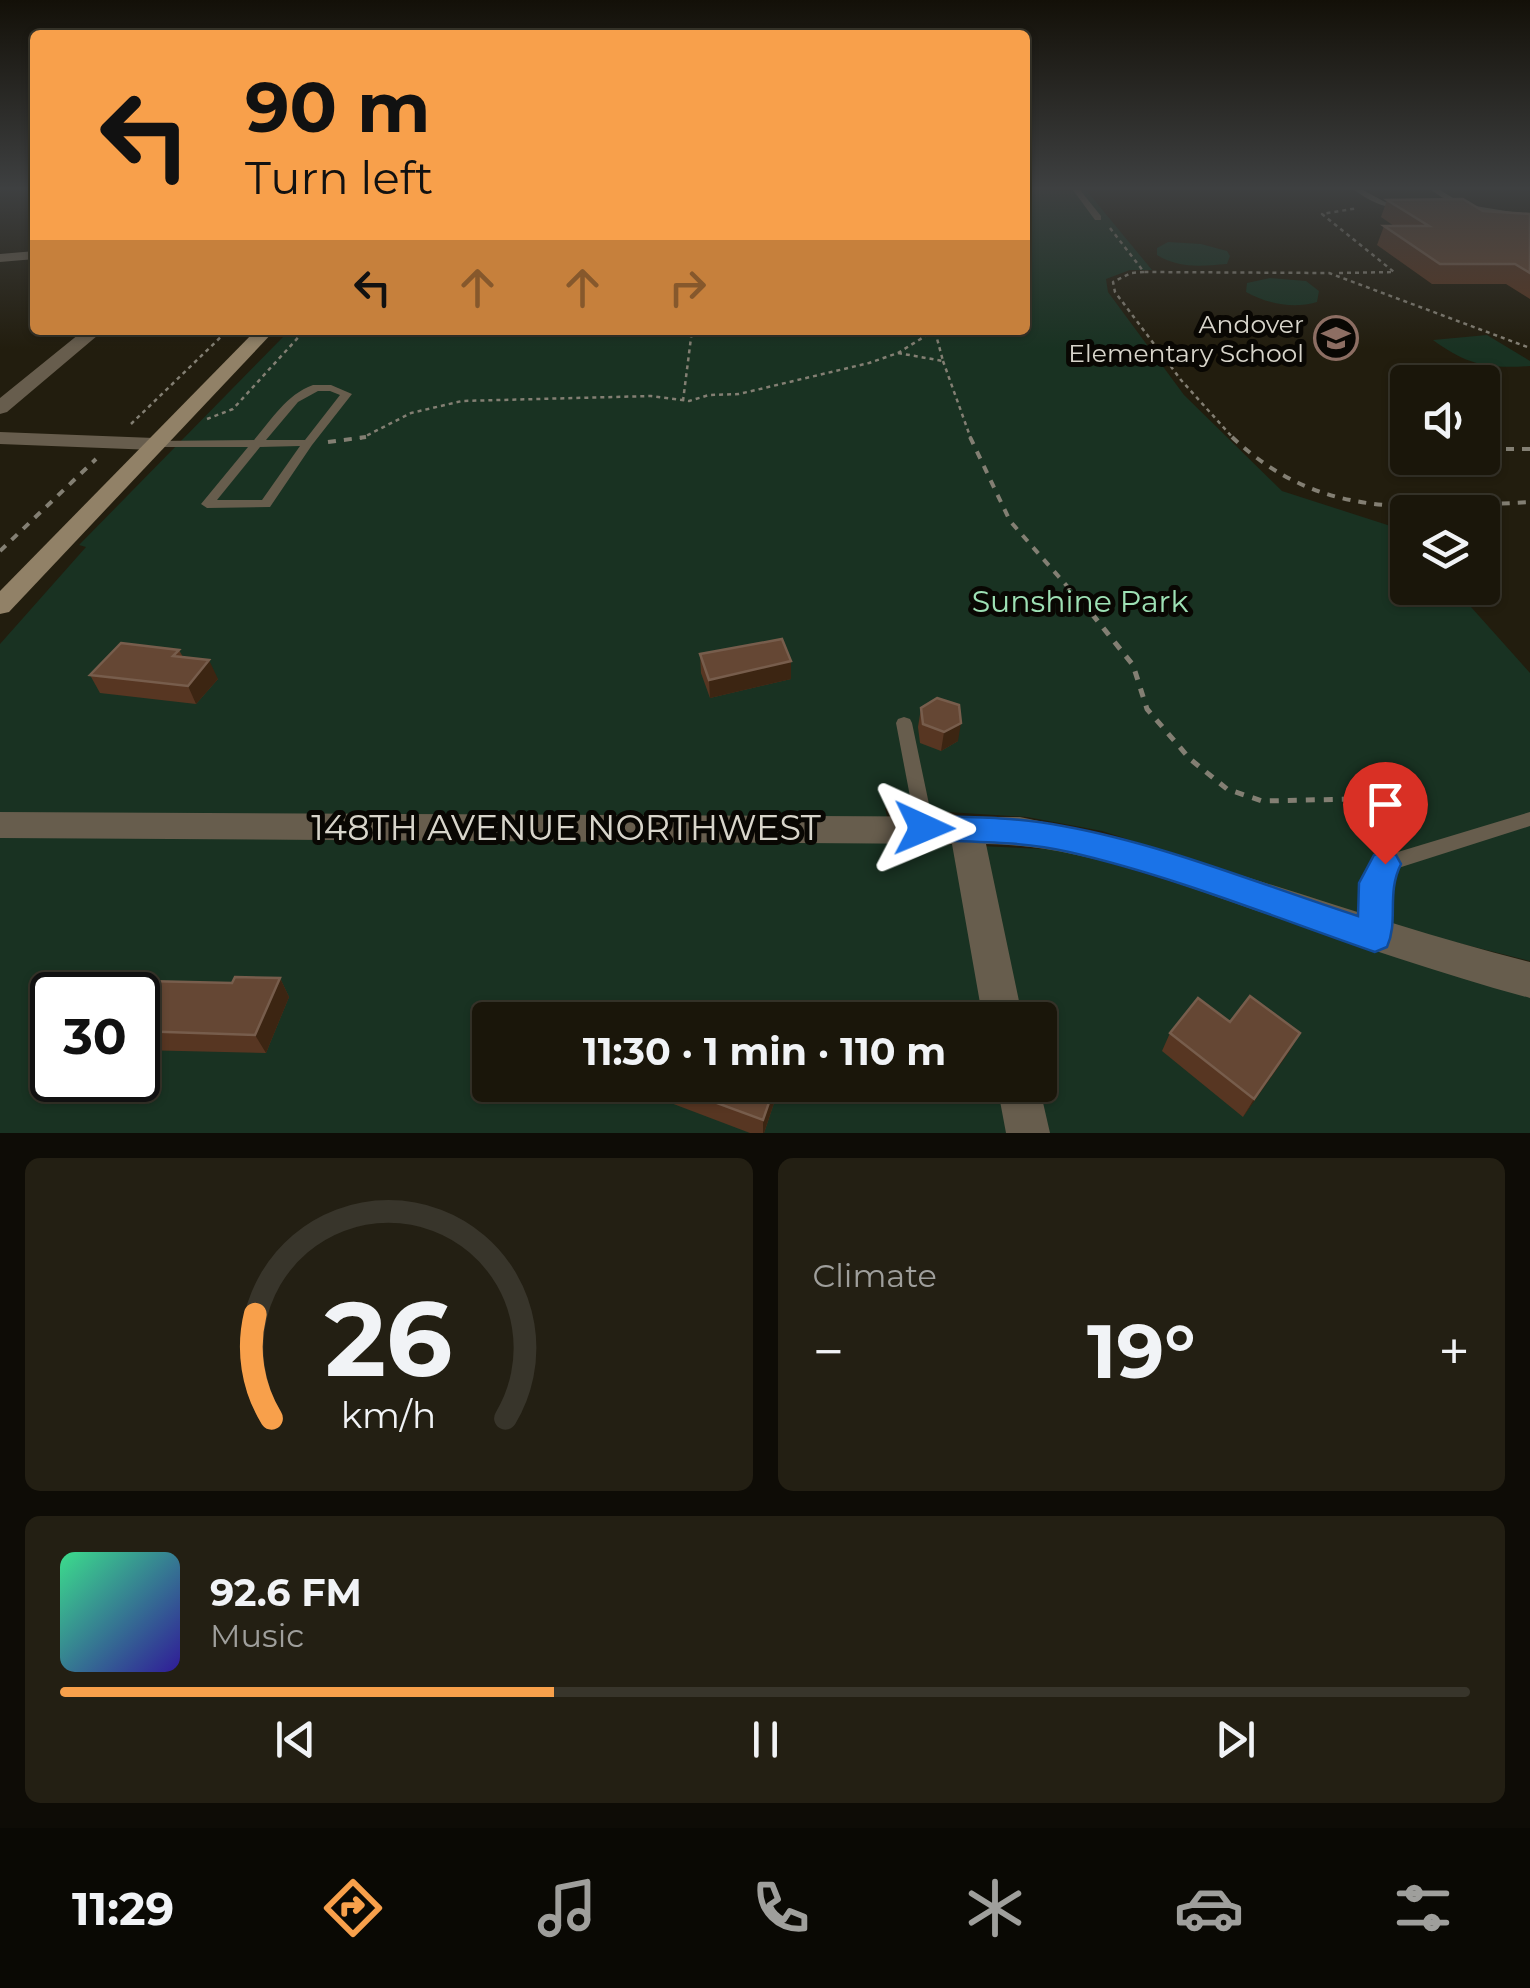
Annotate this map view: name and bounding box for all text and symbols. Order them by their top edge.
text: 90 m [245,64,430,150]
icon: left [80,70,210,200]
text: Turn left [245,150,433,205]
icon: left [345,260,400,315]
icon: ahead [450,260,505,315]
icon: ahead [555,260,610,315]
icon: right [660,260,715,315]
place label: Andover Elementary School [1068,309,1304,368]
school or university icon: Andover Elementary School [1313,315,1359,361]
map controls [1390,365,1500,605]
button: sound [1390,365,1500,475]
button: layers [1390,495,1500,605]
park label: Sunshine Park [972,583,1188,620]
pin [1343,762,1428,865]
position arrow [872,776,976,880]
icon: arrive [1358,777,1413,832]
street label: 148TH AVENUE NORTHWEST [311,806,821,849]
speed limit sign: 30 [30,972,160,1102]
text: 11:30 · 1 min · 110 m [583,1028,946,1075]
text: Climate [813,1256,937,1295]
text: 26 [325,1275,453,1402]
text: 19° [1087,1305,1196,1397]
text: − [813,1318,844,1385]
text: + [1438,1318,1470,1385]
text: km/h [341,1393,436,1437]
text: 92.6 FM [210,1569,362,1616]
text: Music [210,1616,304,1655]
icon: previous [268,1712,323,1767]
icon: pause [738,1712,793,1767]
icon: next [1208,1712,1263,1767]
icon: directions [318,1873,388,1943]
icon: music [532,1873,602,1943]
icon: phone [746,1873,816,1943]
icon: climate [960,1873,1030,1943]
icon: car [1174,1873,1244,1943]
icon: filters [1388,1873,1458,1943]
text: 11:29 [72,1881,174,1936]

